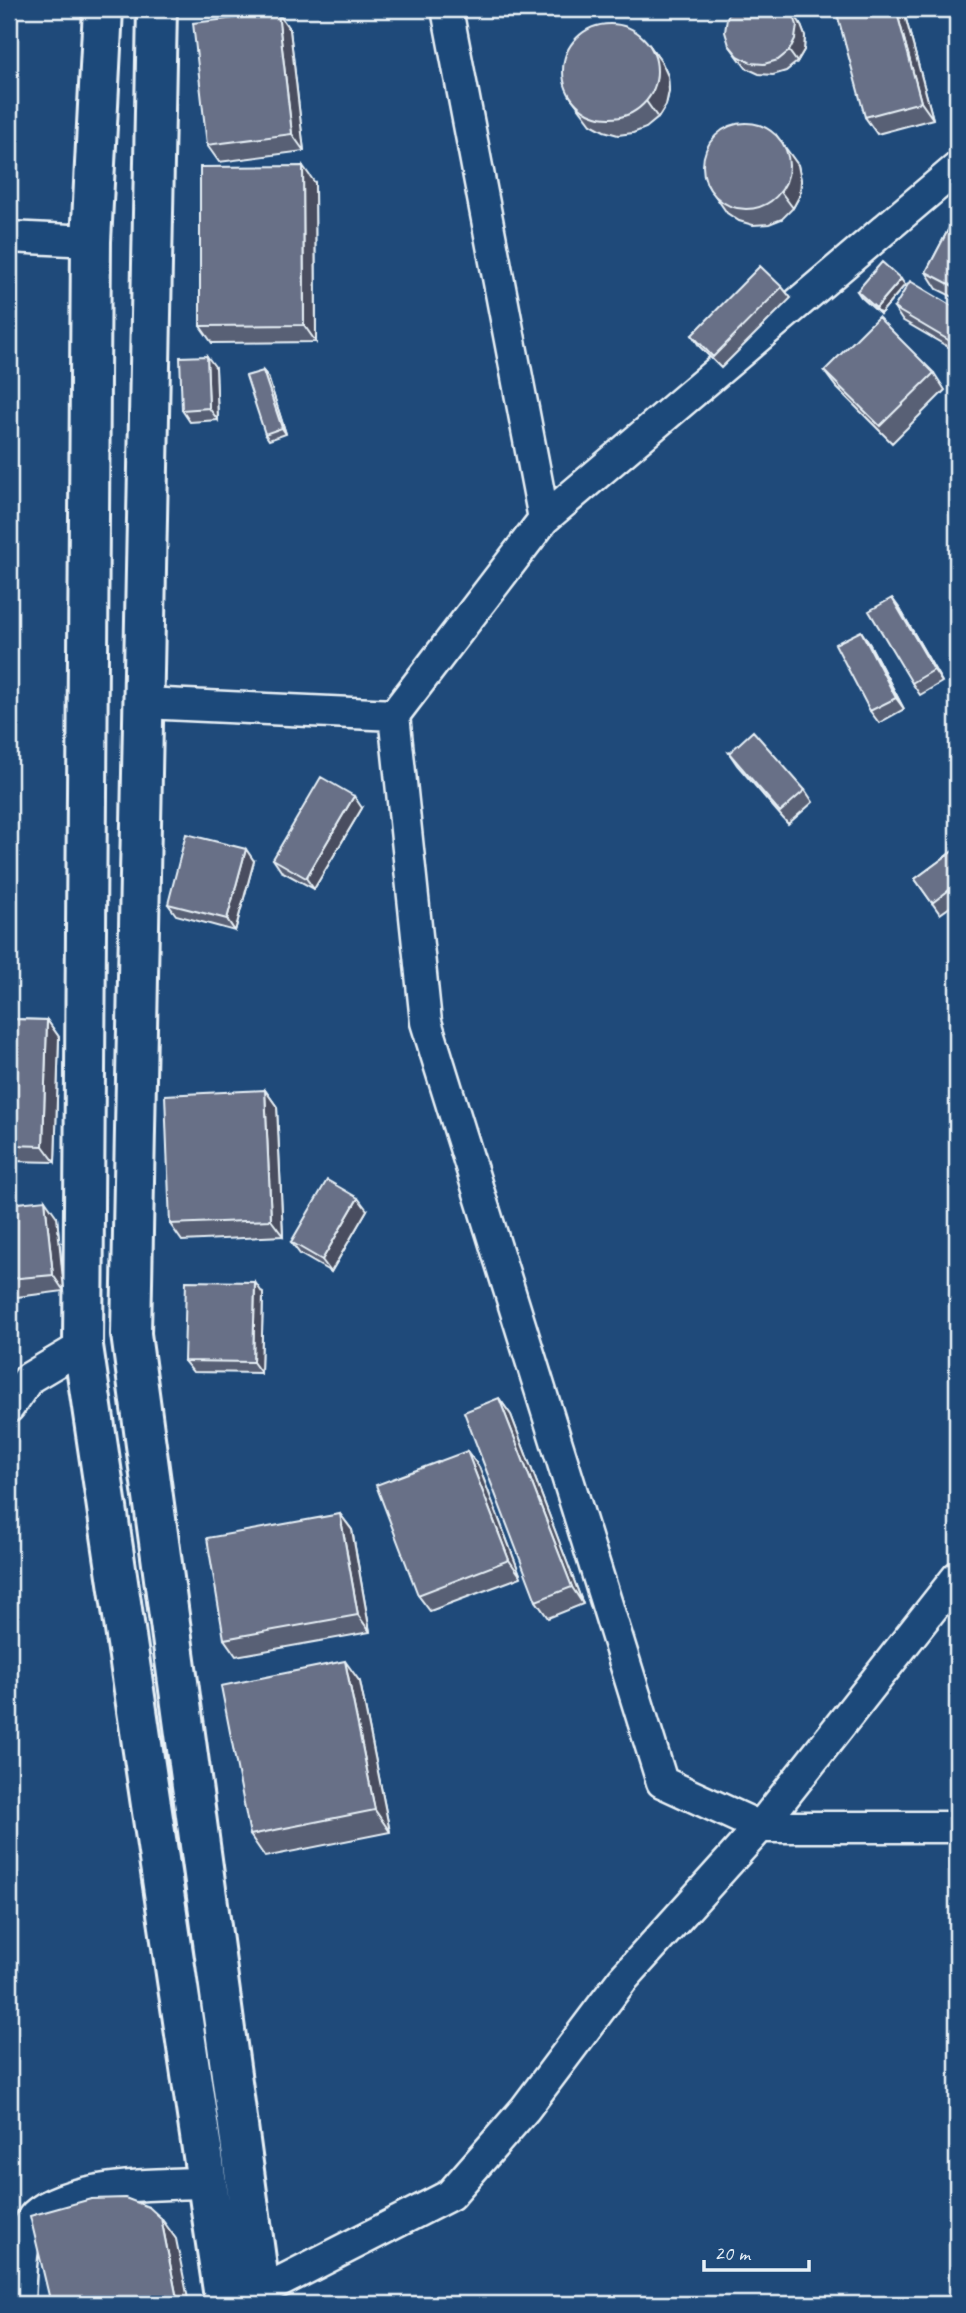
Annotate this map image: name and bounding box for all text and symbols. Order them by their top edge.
scale bar [704,2229,808,2273]
text: 20 m [714,2240,752,2266]

